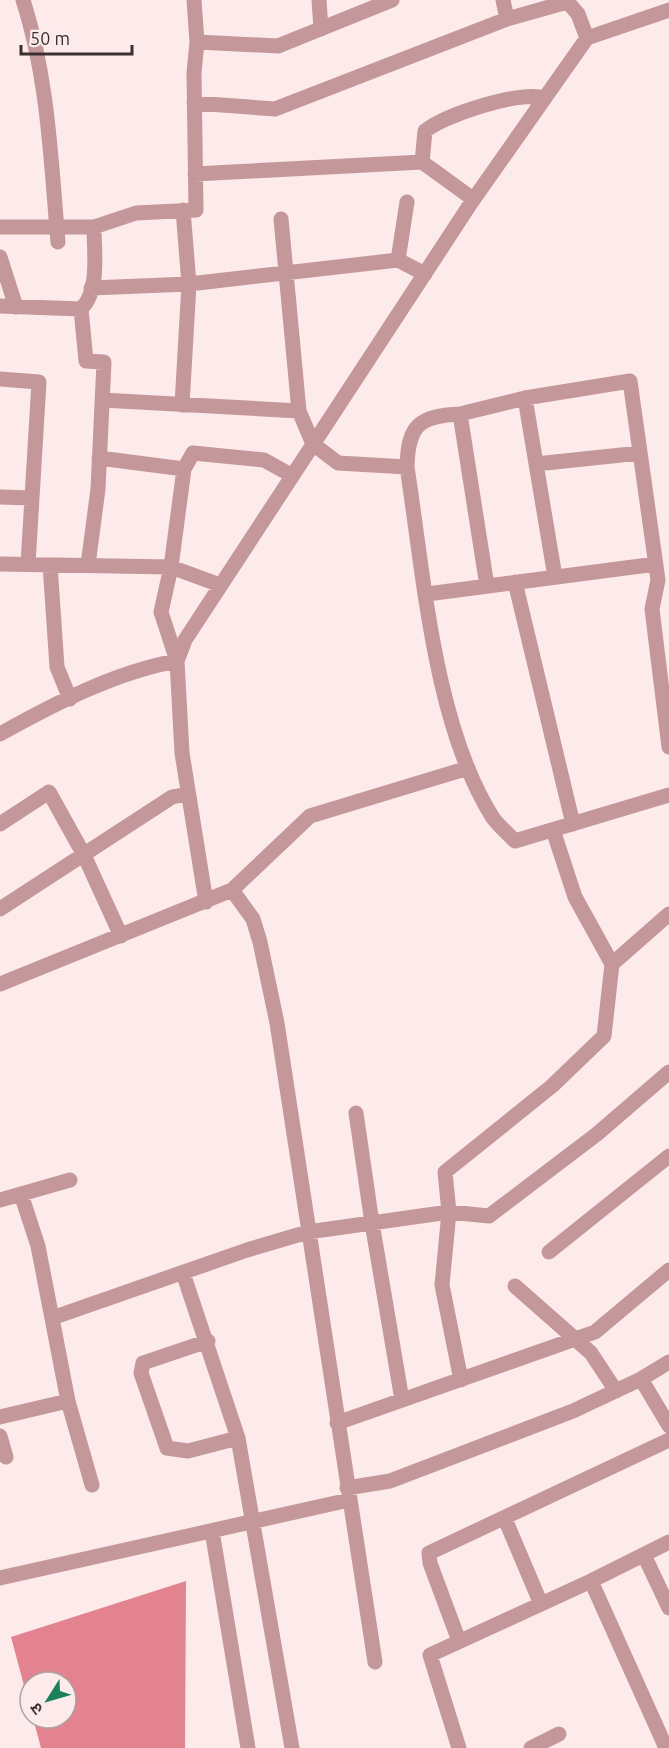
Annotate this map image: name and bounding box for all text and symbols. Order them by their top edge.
scale bar [21,18,132,56]
text: 50 m [30,28,70,48]
north arrow [18,1670,78,1730]
text: उ [26,1699,46,1718]

